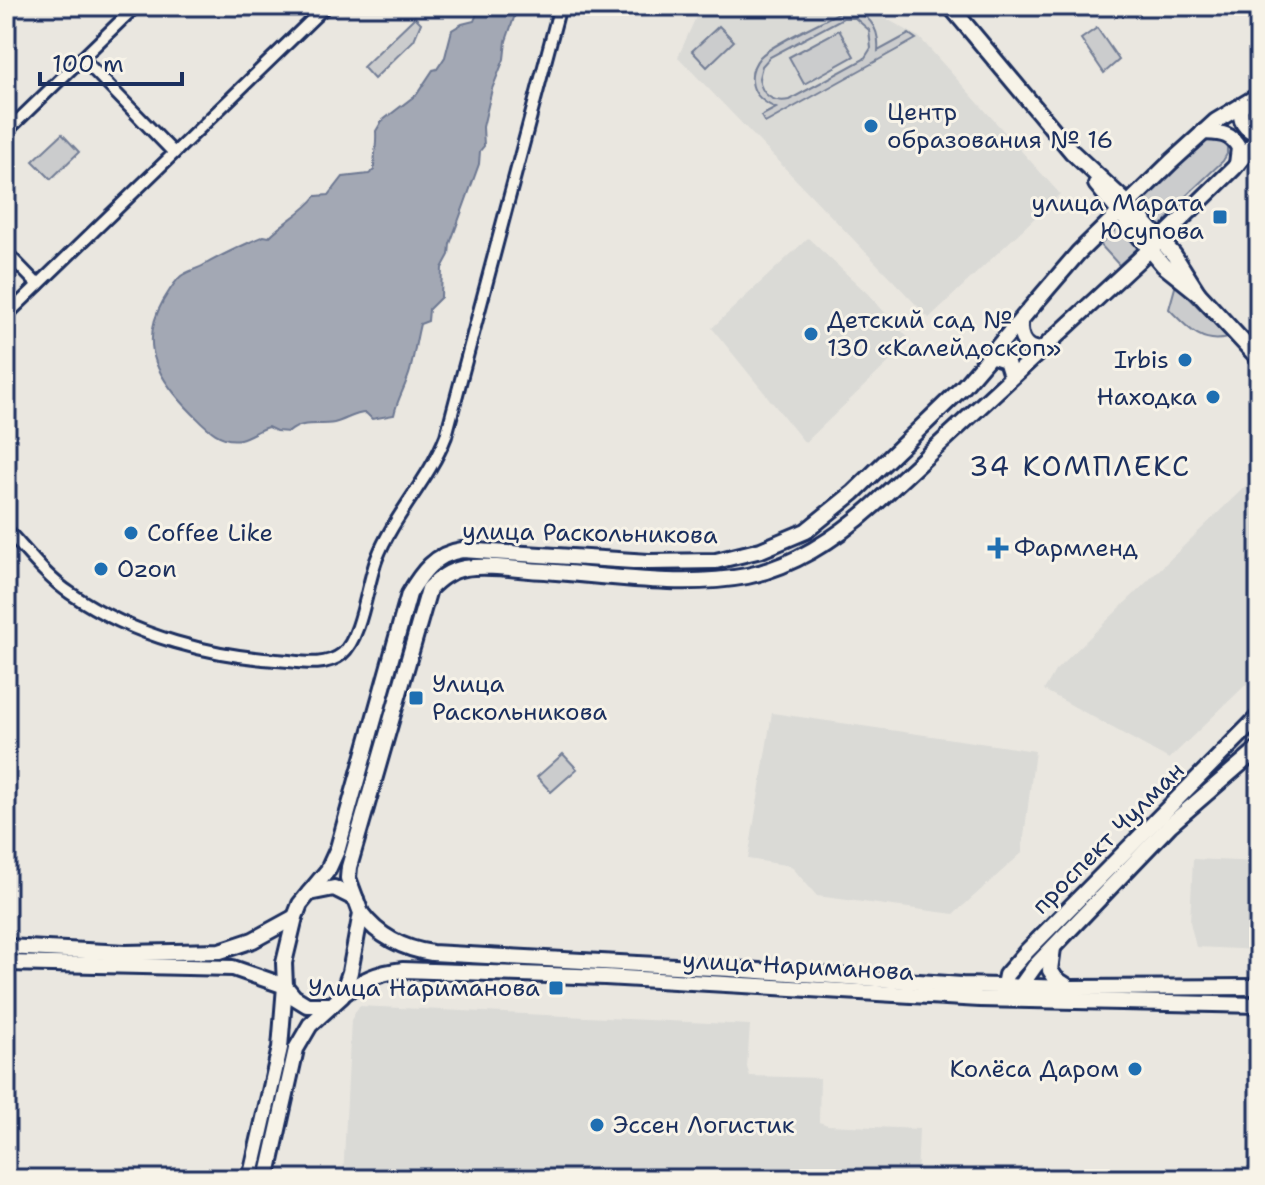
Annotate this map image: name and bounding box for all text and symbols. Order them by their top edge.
scale bar [40,36,182,86]
text: 100 m [52,48,124,80]
place label: Центр образования № 16 [887,96,1113,156]
marker: Центр образования № 16 [862,117,880,135]
place label: улица Марата Юсупова [1031,187,1204,247]
marker: улица Марата Юсупова [1211,208,1229,226]
place label: Детский сад № 130 «Калейдоскоп» [827,304,1061,364]
marker: Детский сад № 130 «Калейдоскоп» [802,325,820,343]
place label: Irbis [1114,344,1169,376]
marker: Irbis [1176,351,1194,369]
place label: Находка [1096,381,1197,413]
marker: Находка [1204,388,1222,406]
district label: 34 КОМПЛЕКС [969,447,1191,485]
street label: улица Раскольникова [462,515,718,551]
place label: Coffee Like [147,517,273,549]
marker: Coffee Like [122,524,140,542]
place label: Фармленд [1014,532,1138,564]
marker: Фармленд [989,539,1007,557]
place label: Ozon [117,553,177,585]
marker: Ozon [92,560,110,578]
place label: Улица Раскольникова [432,668,607,728]
marker: Улица Раскольникова [407,689,425,707]
street label: проспект Чулман [1025,755,1191,921]
street label: улица Нариманова [681,944,915,988]
place label: Улица Нариманова [308,972,540,1004]
marker: Улица Нариманова [547,979,565,997]
place label: Колёса Даром [949,1053,1119,1085]
marker: Колёса Даром [1126,1060,1144,1078]
place label: Эссен Логистик [613,1109,795,1141]
marker: Эссен Логистик [588,1116,606,1134]

